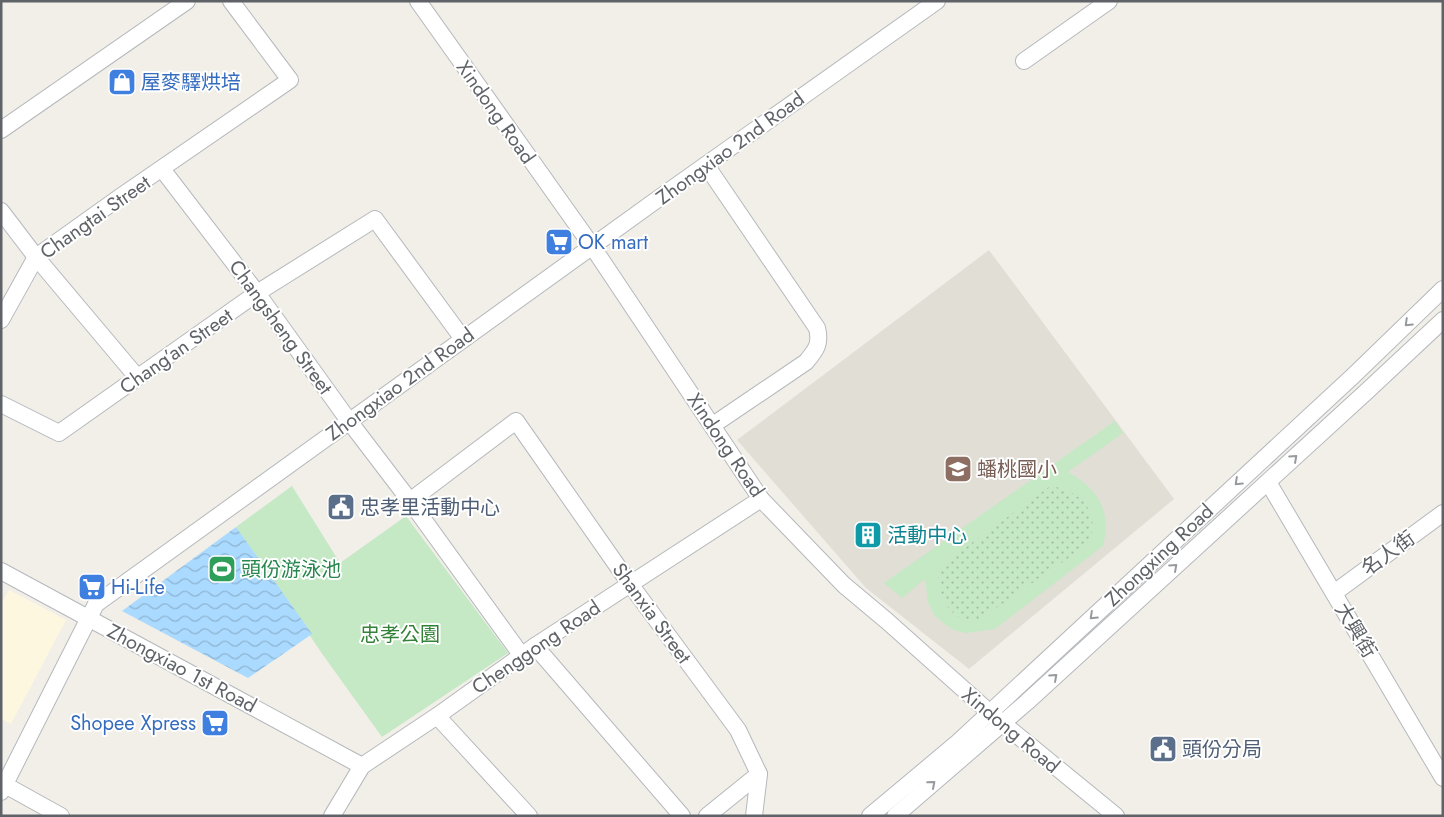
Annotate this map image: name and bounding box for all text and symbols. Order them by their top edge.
street label: Xindong Road [449,55,542,170]
shop icon: 屋麥驛烘培 [107,67,137,97]
place label: 屋麥驛烘培 [141,68,241,97]
street label: Zhongxiao 2nd Road [650,85,810,212]
street label: Changtai Street [34,168,157,266]
supermarket icon: OK mart [544,227,574,257]
place label: OK mart [578,228,648,257]
street label: Changsheng Street [222,254,340,401]
street label: Chang’an Street [114,301,239,401]
one-way arrow [1404,317,1413,326]
street label: Zhongxiao 2nd Road [320,321,480,448]
street label: Xindong Road [680,387,771,503]
school or university icon: 蟠桃國小 [943,454,973,484]
place label: 蟠桃國小 [977,455,1057,484]
one-way arrow [1289,455,1298,464]
one-way arrow [1235,476,1244,485]
public building icon: 忠孝里活動中心 [326,492,356,522]
place label: 忠孝里活動中心 [360,493,500,522]
street label: Zhongxing Road [1099,497,1220,613]
building icon: 活動中心 [853,520,883,550]
place label: 活動中心 [887,521,967,550]
street label: 名人街 [1356,524,1421,583]
sports icon: 頭份游泳池 [207,554,237,584]
place label: 頭份游泳池 [241,555,341,584]
street label: Shanxia Street [605,557,698,670]
one-way arrow [1169,564,1178,573]
supermarket icon: Hi-Life [77,572,107,602]
place label: Hi-Life [111,573,165,602]
street label: Chenggong Road [466,594,606,701]
street label: 大興街 [1328,597,1383,663]
one-way arrow [1090,610,1099,619]
street label: Zhongxiao 1st Road [102,617,262,720]
park label: 忠孝公園 [360,620,440,649]
one-way arrow [1049,674,1058,683]
street label: Xindong Road [955,681,1066,780]
supermarket icon: Shopee Xpress [200,708,230,738]
place label: Shopee Xpress [70,709,196,738]
public building icon: 頭份分局 [1148,734,1178,764]
place label: 頭份分局 [1182,735,1262,764]
one-way arrow [926,780,935,789]

